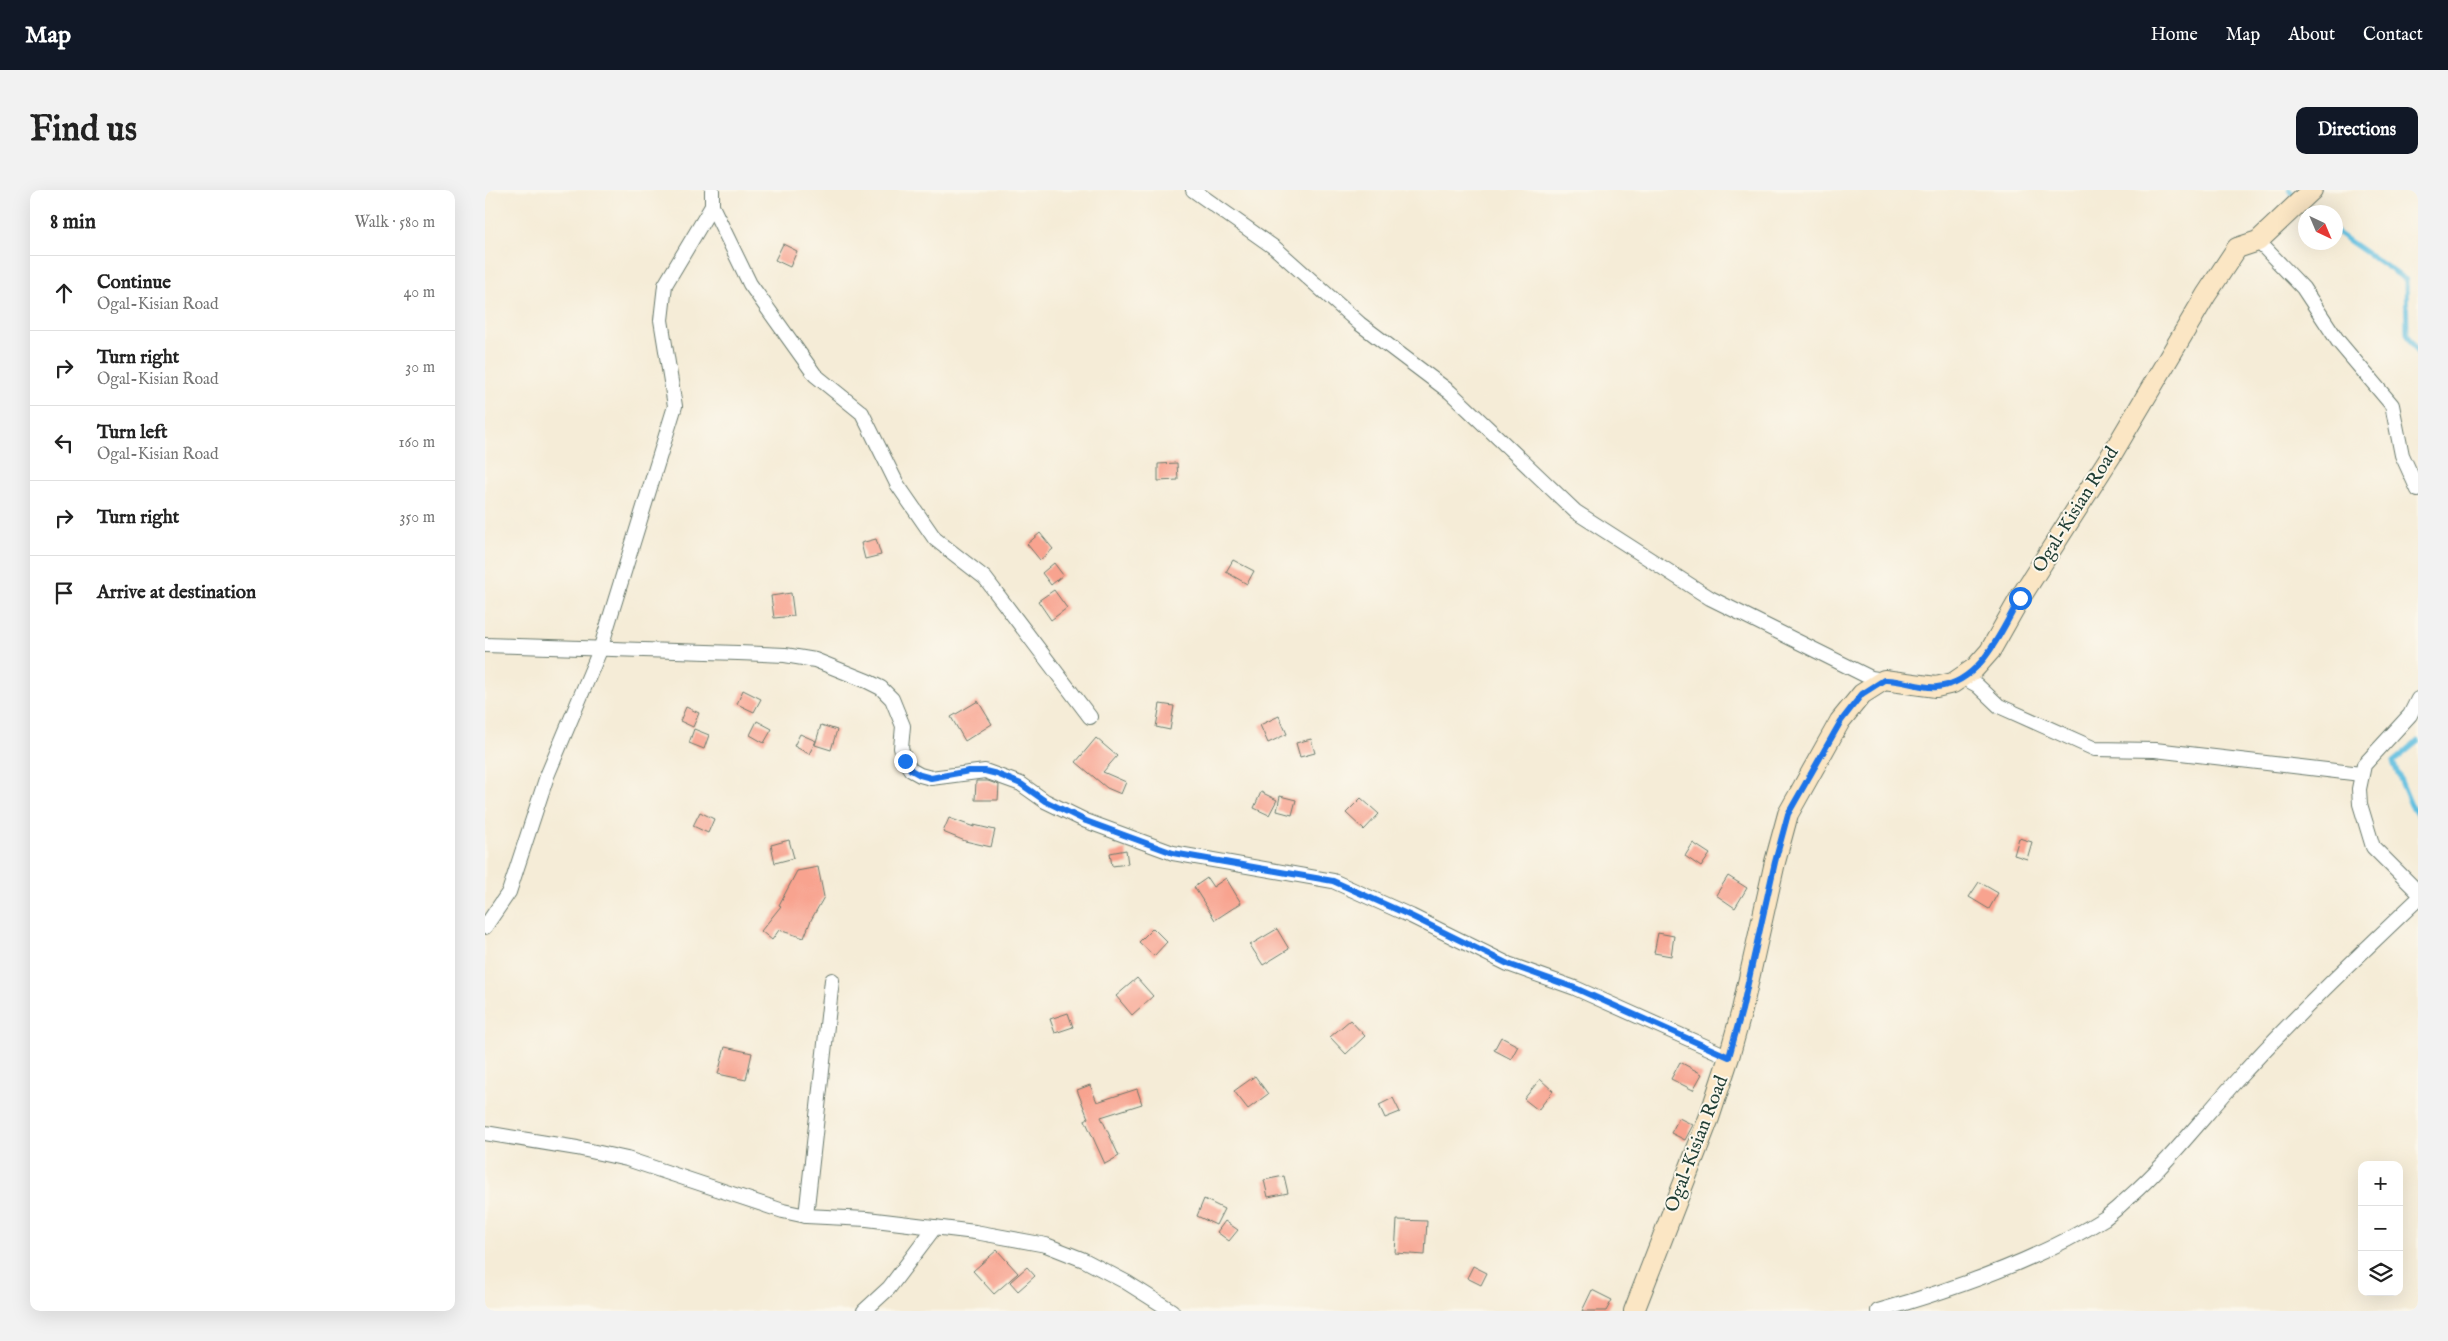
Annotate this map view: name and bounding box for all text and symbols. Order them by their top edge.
text: Map [25,20,71,51]
text: Home [2151,24,2198,47]
text: Map [2226,24,2260,47]
text: About [2288,24,2335,47]
text: Contact [2363,24,2423,47]
button: Directions [2296,107,2418,154]
text: Find us [30,108,137,153]
north arrow [2298,205,2343,250]
text: 8 min [50,209,96,236]
text: Walk · 580 m [355,213,435,233]
text: Continue [97,271,171,295]
icon: ahead [50,279,78,307]
text: 40 m [403,283,435,303]
text: Ogal-Kisian Road [97,295,219,315]
text: Turn right [97,346,179,370]
icon: right [50,354,78,382]
text: 30 m [405,358,435,378]
text: Ogal-Kisian Road [97,370,219,390]
text: Turn left [97,421,168,445]
icon: left [50,429,78,457]
text: 160 m [399,433,435,453]
street label: Ogal-Kisian Road [2028,442,2125,578]
text: Ogal-Kisian Road [97,445,219,465]
icon: right [50,504,78,532]
text: Turn right [97,506,179,530]
text: 350 m [400,508,435,528]
icon: arrive [50,579,78,607]
text: Arrive at destination [97,581,256,605]
route start [2009,587,2032,610]
route end [894,750,917,773]
street label: Ogal-Kisian Road [1660,1072,1734,1216]
map controls [2358,1161,2403,1296]
button: + [2358,1161,2403,1206]
button: − [2358,1206,2403,1251]
button: layers [2358,1251,2403,1296]

